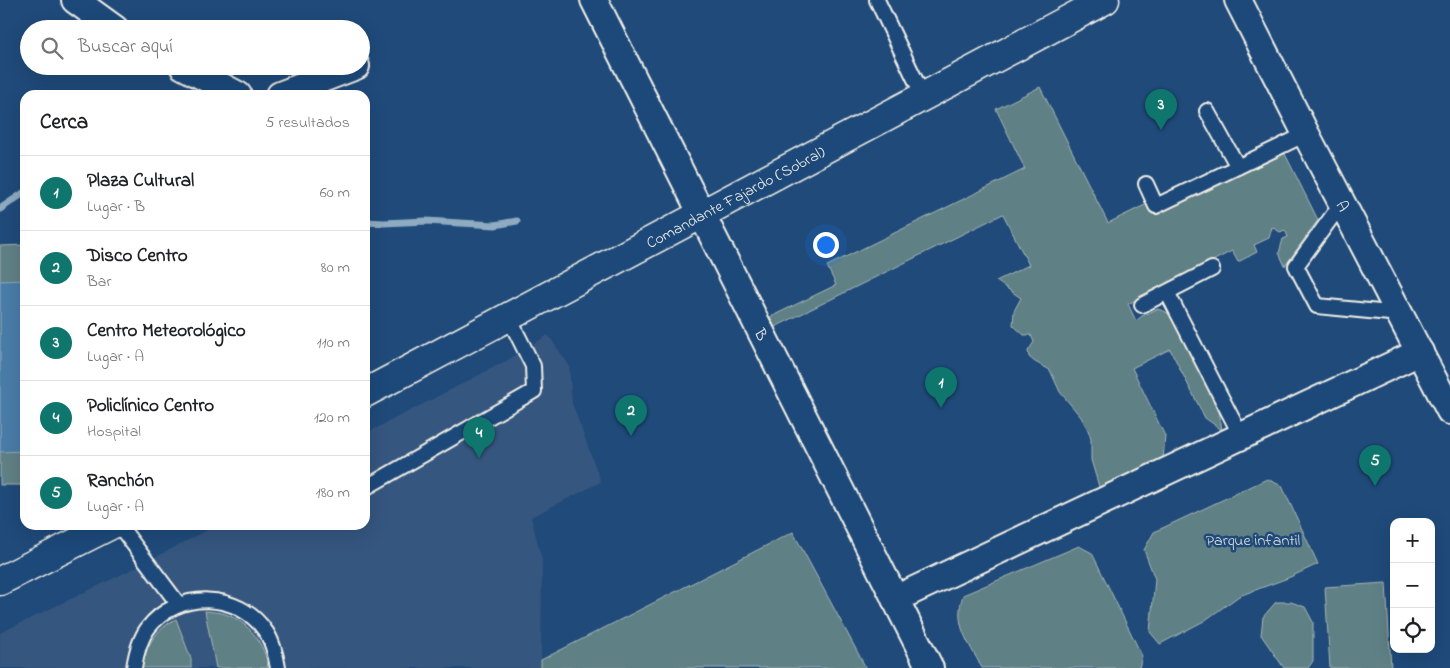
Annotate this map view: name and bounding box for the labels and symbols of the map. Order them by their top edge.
pin: 3 [1145,89,1177,130]
street label: Comandante Fajardo (Sobral) [642,141,830,256]
street label: A [1329,197,1354,217]
your location [813,232,839,258]
street label: B [747,324,774,345]
pin: 1 [925,367,957,408]
pin: 2 [615,395,647,436]
pin: 4 [463,417,495,458]
pin: 5 [1359,445,1391,486]
park label: Parque infantil [1206,529,1301,553]

